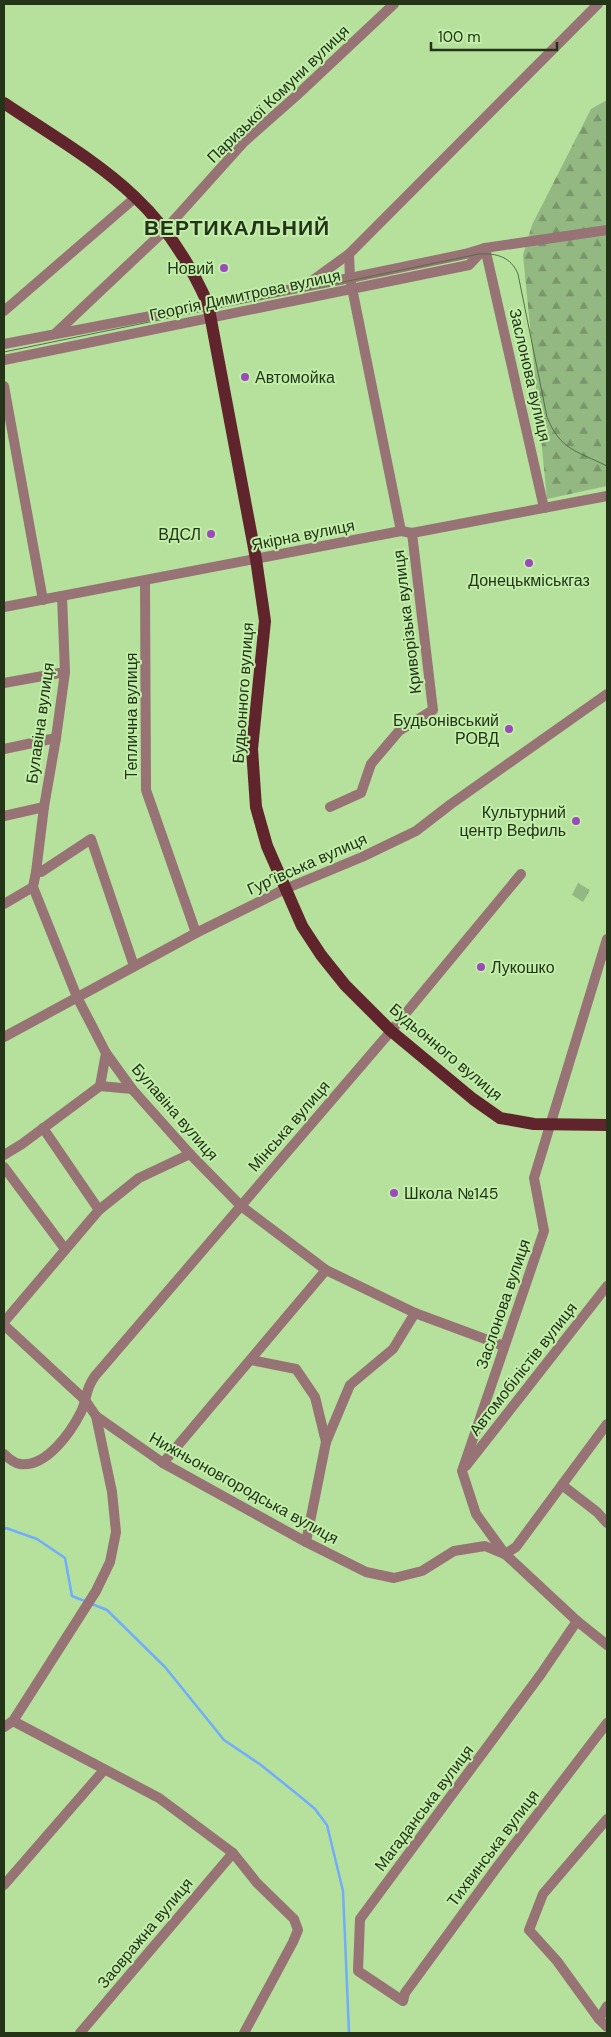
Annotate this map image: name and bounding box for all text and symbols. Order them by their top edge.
street label: Паризької Комуни вулиця [202,20,354,168]
scale bar [431,20,557,52]
text: 100 m [438,27,481,47]
district label: ВЕРТИКАЛЬНИЙ [144,214,330,242]
place label: Новий [167,258,214,279]
marker: Новий [218,262,230,274]
street label: Георгія Димитрова вулиця [148,264,342,326]
street label: Заслонова вулиця [504,306,556,444]
place label: Автомойка [255,367,335,388]
marker: Автомойка [239,371,251,383]
street label: Якірна вулиця [250,515,356,555]
place label: ВДСЛ [158,524,201,545]
marker: ВДСЛ [205,528,217,540]
street label: Криворізька вулиця [388,549,426,695]
marker: Донецькміськгаз [523,557,535,569]
place label: Донецькміськгаз [468,570,590,591]
street label: Будьонного вулиця [228,622,258,764]
street label: Теплична вулиця [121,653,142,779]
street label: Булавіна вулиця [21,661,59,785]
place label: Будьонівський РОВД [393,710,499,749]
marker: Будьонівський РОВД [503,723,515,735]
place label: Культурний центр Вефиль [459,802,566,841]
marker: Культурний центр Вефиль [570,815,582,827]
street label: Гур’ївська вулиця [244,828,370,900]
place label: Лукошко [491,957,555,978]
marker: Лукошко [475,961,487,973]
street label: Будьонного вулиця [385,999,507,1105]
street label: Булавіна вулиця [127,1059,223,1165]
street label: Мінська вулиця [244,1076,334,1176]
place label: Школа №145 [404,1183,499,1204]
marker: Школа №145 [388,1187,400,1199]
street label: Заслонова вулиця [471,1236,535,1372]
street label: Автомобілістів вулиця [464,1298,582,1440]
street label: Нижньоновгородська вулиця [146,1427,342,1549]
street label: Магаданська вулиця [370,1741,478,1875]
street label: Тихвинська вулиця [442,1785,544,1911]
street label: Заовражна вулиця [92,1873,198,1993]

